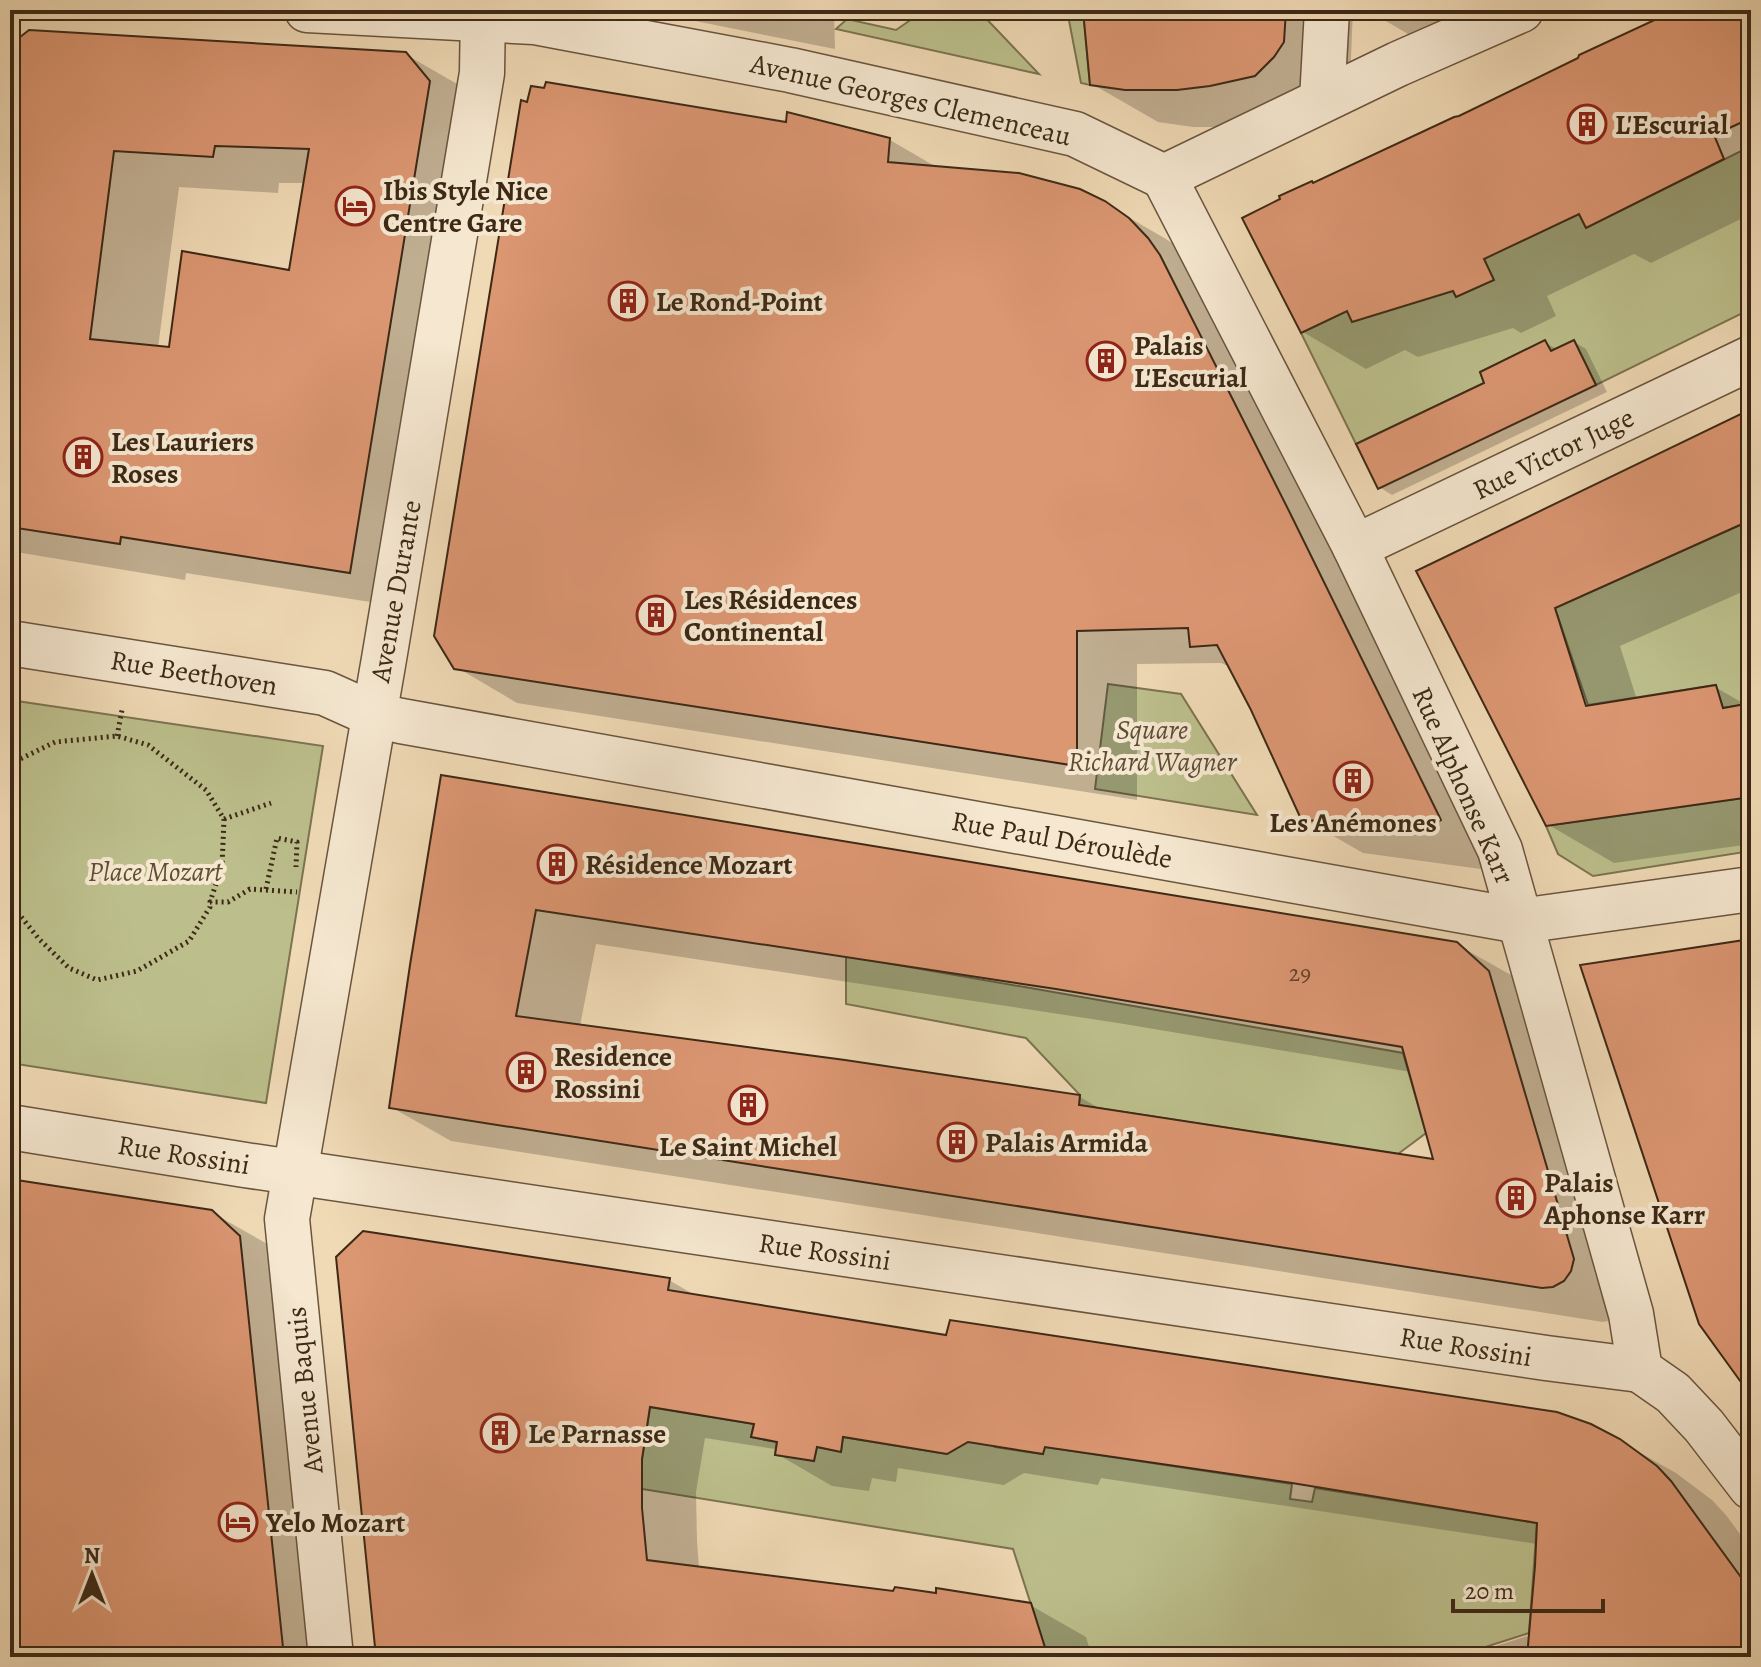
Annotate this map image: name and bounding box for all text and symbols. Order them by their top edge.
street label: Avenue Georges Clemenceau [746,44,1076,156]
building icon: L'Escurial [1566,103,1608,145]
place label: L'Escurial [1615,106,1729,144]
place label: Ibis Style Nice Centre Gare [383,172,548,242]
hotel icon: Ibis Style Nice Centre Gare [334,185,376,227]
building icon: Le Rond-Point [607,280,649,322]
place label: Le Rond-Point [656,283,823,321]
place label: Palais L'Escurial [1134,327,1248,397]
building icon: Palais L'Escurial [1085,340,1127,382]
street label: Rue Victor Juge [1467,399,1640,509]
place label: Les Lauriers Roses [111,423,254,493]
building icon: Les Lauriers Roses [62,436,104,478]
street label: Avenue Durante [361,497,431,686]
place label: Les Résidences Continental [684,581,857,651]
building icon: Les Résidences Continental [635,594,677,636]
street label: Rue Beethoven [108,641,280,705]
street label: Rue Alphonse Karr [1403,681,1524,890]
park label: Square Richard Wagner [1068,711,1238,781]
building icon: Les Anémones [1332,760,1374,802]
street label: Rue Paul Déroulède [948,802,1175,878]
place label: Les Anémones [1269,804,1437,842]
building icon: Résidence Mozart [536,843,578,885]
place label: Résidence Mozart [585,846,793,884]
park label: Place Mozart [88,853,223,891]
house number: 29 [1289,957,1311,989]
place label: Residence Rossini [554,1038,672,1108]
building icon: Residence Rossini [505,1051,547,1093]
building icon: Le Saint Michel [727,1084,769,1126]
building icon: Palais Armida [936,1121,978,1163]
place label: Palais Armida [985,1124,1149,1162]
street label: Rue Rossini [115,1126,253,1184]
place label: Le Saint Michel [659,1128,838,1166]
place label: Palais Aphonse Karr [1543,1164,1706,1234]
building icon: Palais Aphonse Karr [1495,1177,1537,1219]
street label: Rue Rossini [756,1224,894,1280]
street label: Avenue Baquis [277,1305,333,1476]
street label: Rue Rossini [1397,1318,1535,1376]
building icon: Le Parnasse [479,1412,521,1454]
place label: Le Parnasse [528,1415,666,1453]
hotel icon: Yelo Mozart [217,1501,259,1543]
place label: Yelo Mozart [265,1504,405,1542]
north arrow [52,1535,132,1615]
text: N [84,1541,100,1571]
scale bar [1453,1563,1603,1613]
text: 20 m [1465,1575,1514,1607]

